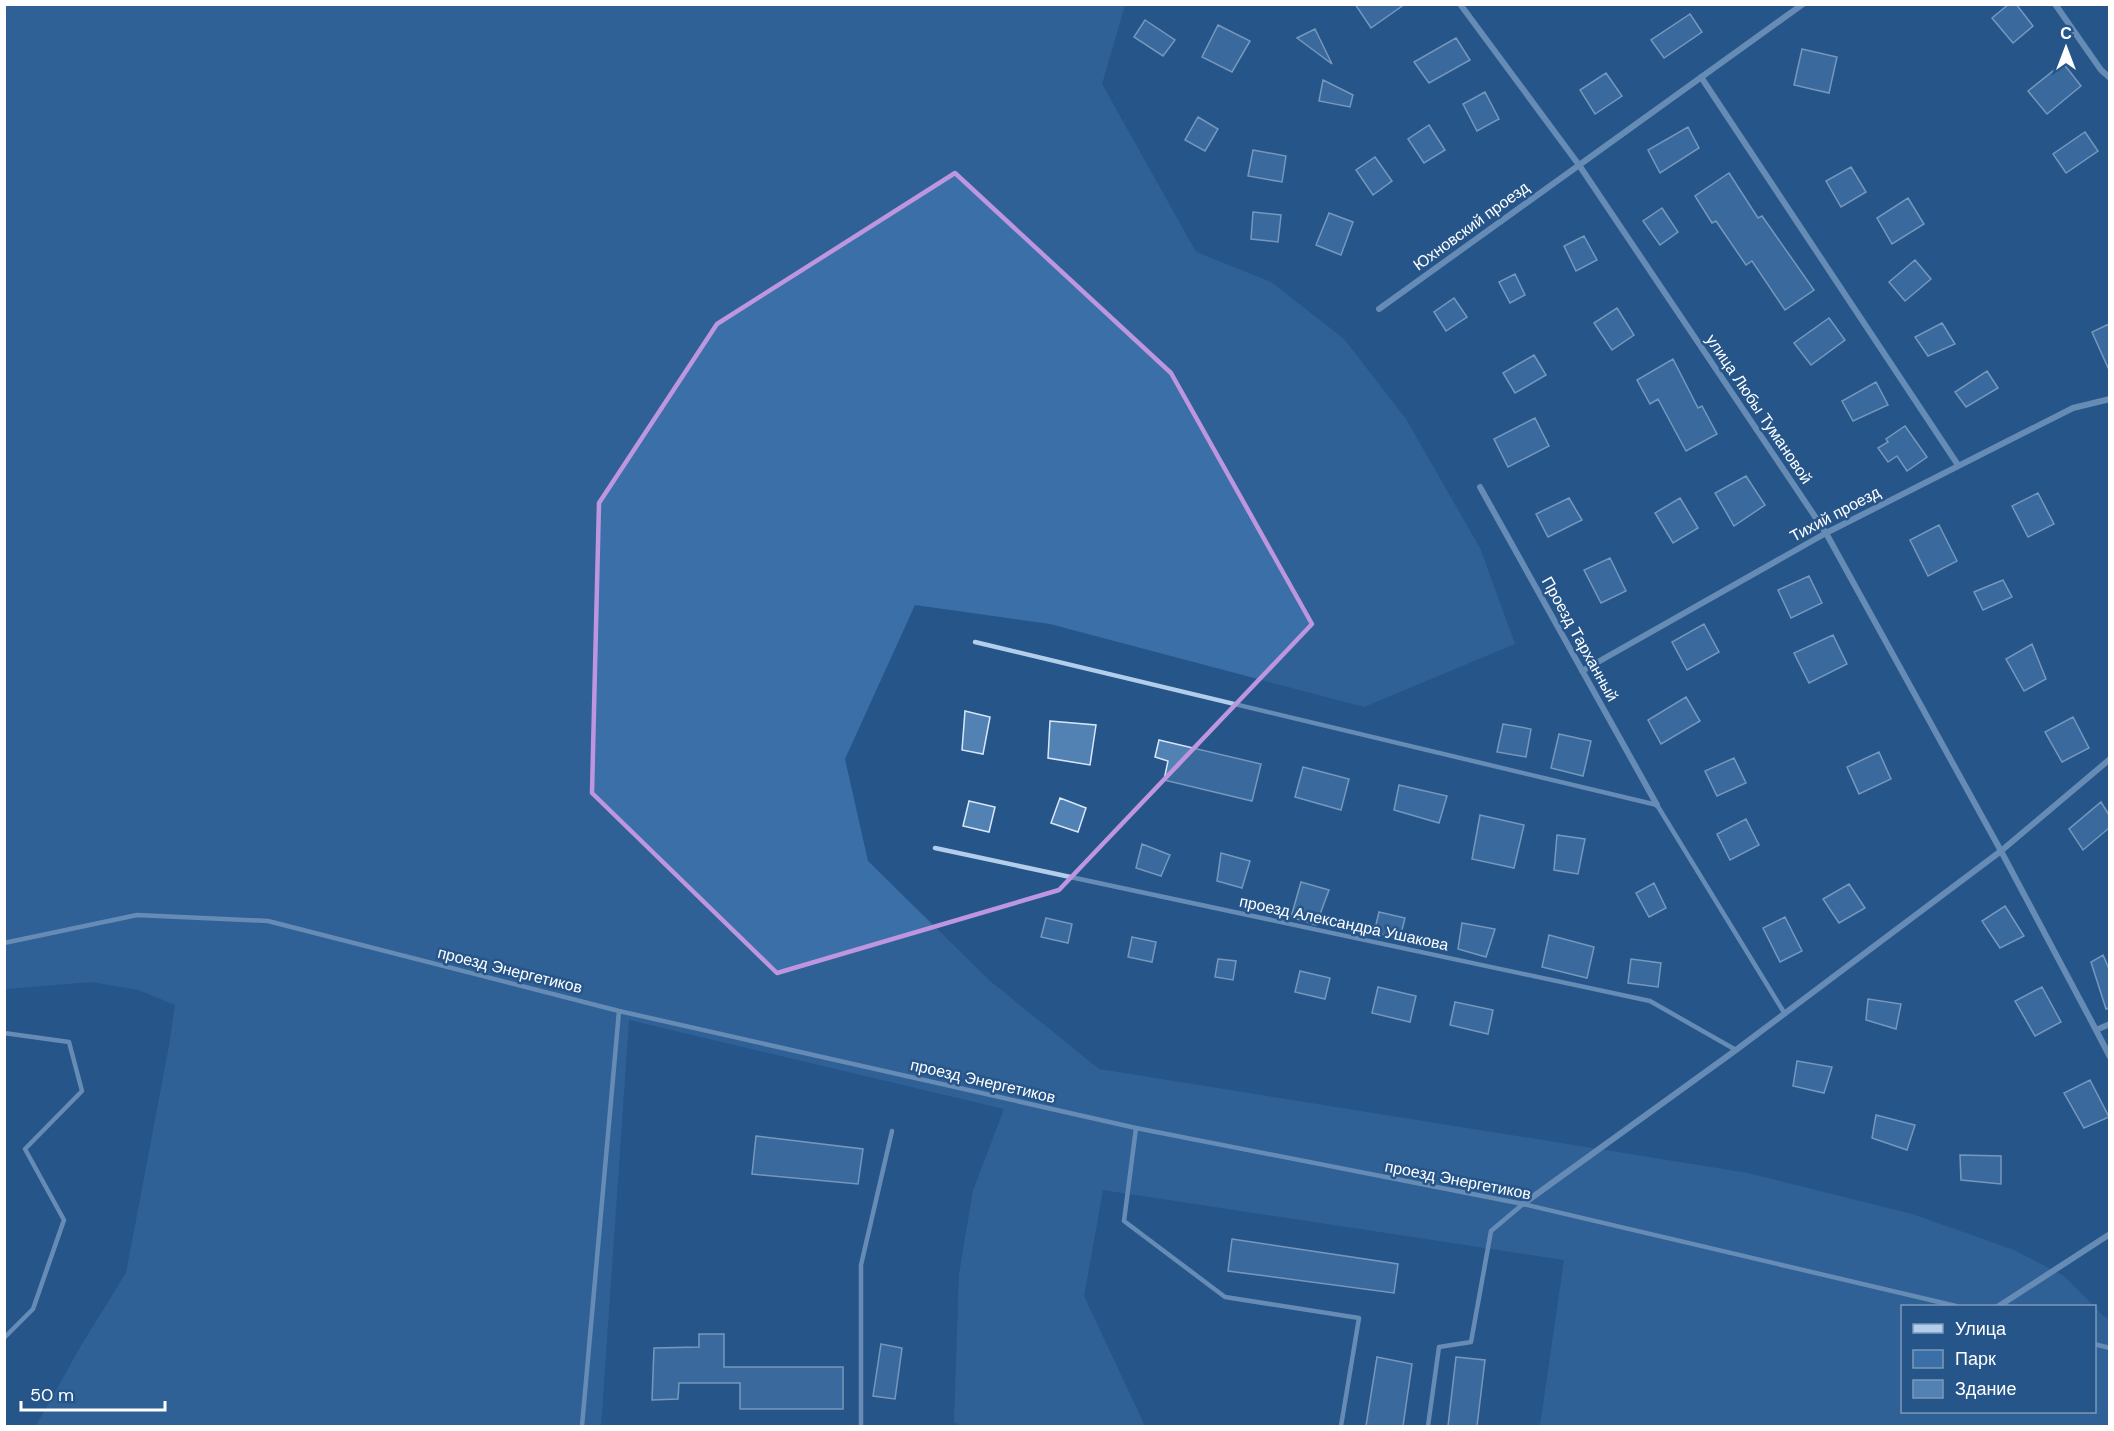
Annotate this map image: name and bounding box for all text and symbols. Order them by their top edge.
north arrow [2036,18,2096,78]
text: С [2060,23,2072,44]
street label: Юхновский проезд [1409,176,1534,275]
street label: улица Любы Тумановой [1701,330,1817,488]
street label: Тихий проезд [1786,481,1884,547]
street label: Проезд Тарханный [1537,573,1623,705]
street label: проезд Александра Ушакова [1238,891,1451,955]
street label: проезд Энергетиков [435,942,585,998]
street label: проезд Энергетиков [908,1054,1058,1108]
street label: проезд Энергетиков [1383,1156,1533,1204]
legend [1901,1305,2096,1413]
text: Улица [1955,1317,2007,1341]
text: Парк [1955,1347,1996,1371]
scale bar [21,1374,165,1412]
text: Здание [1955,1377,2016,1401]
text: 50 m [30,1383,74,1407]

